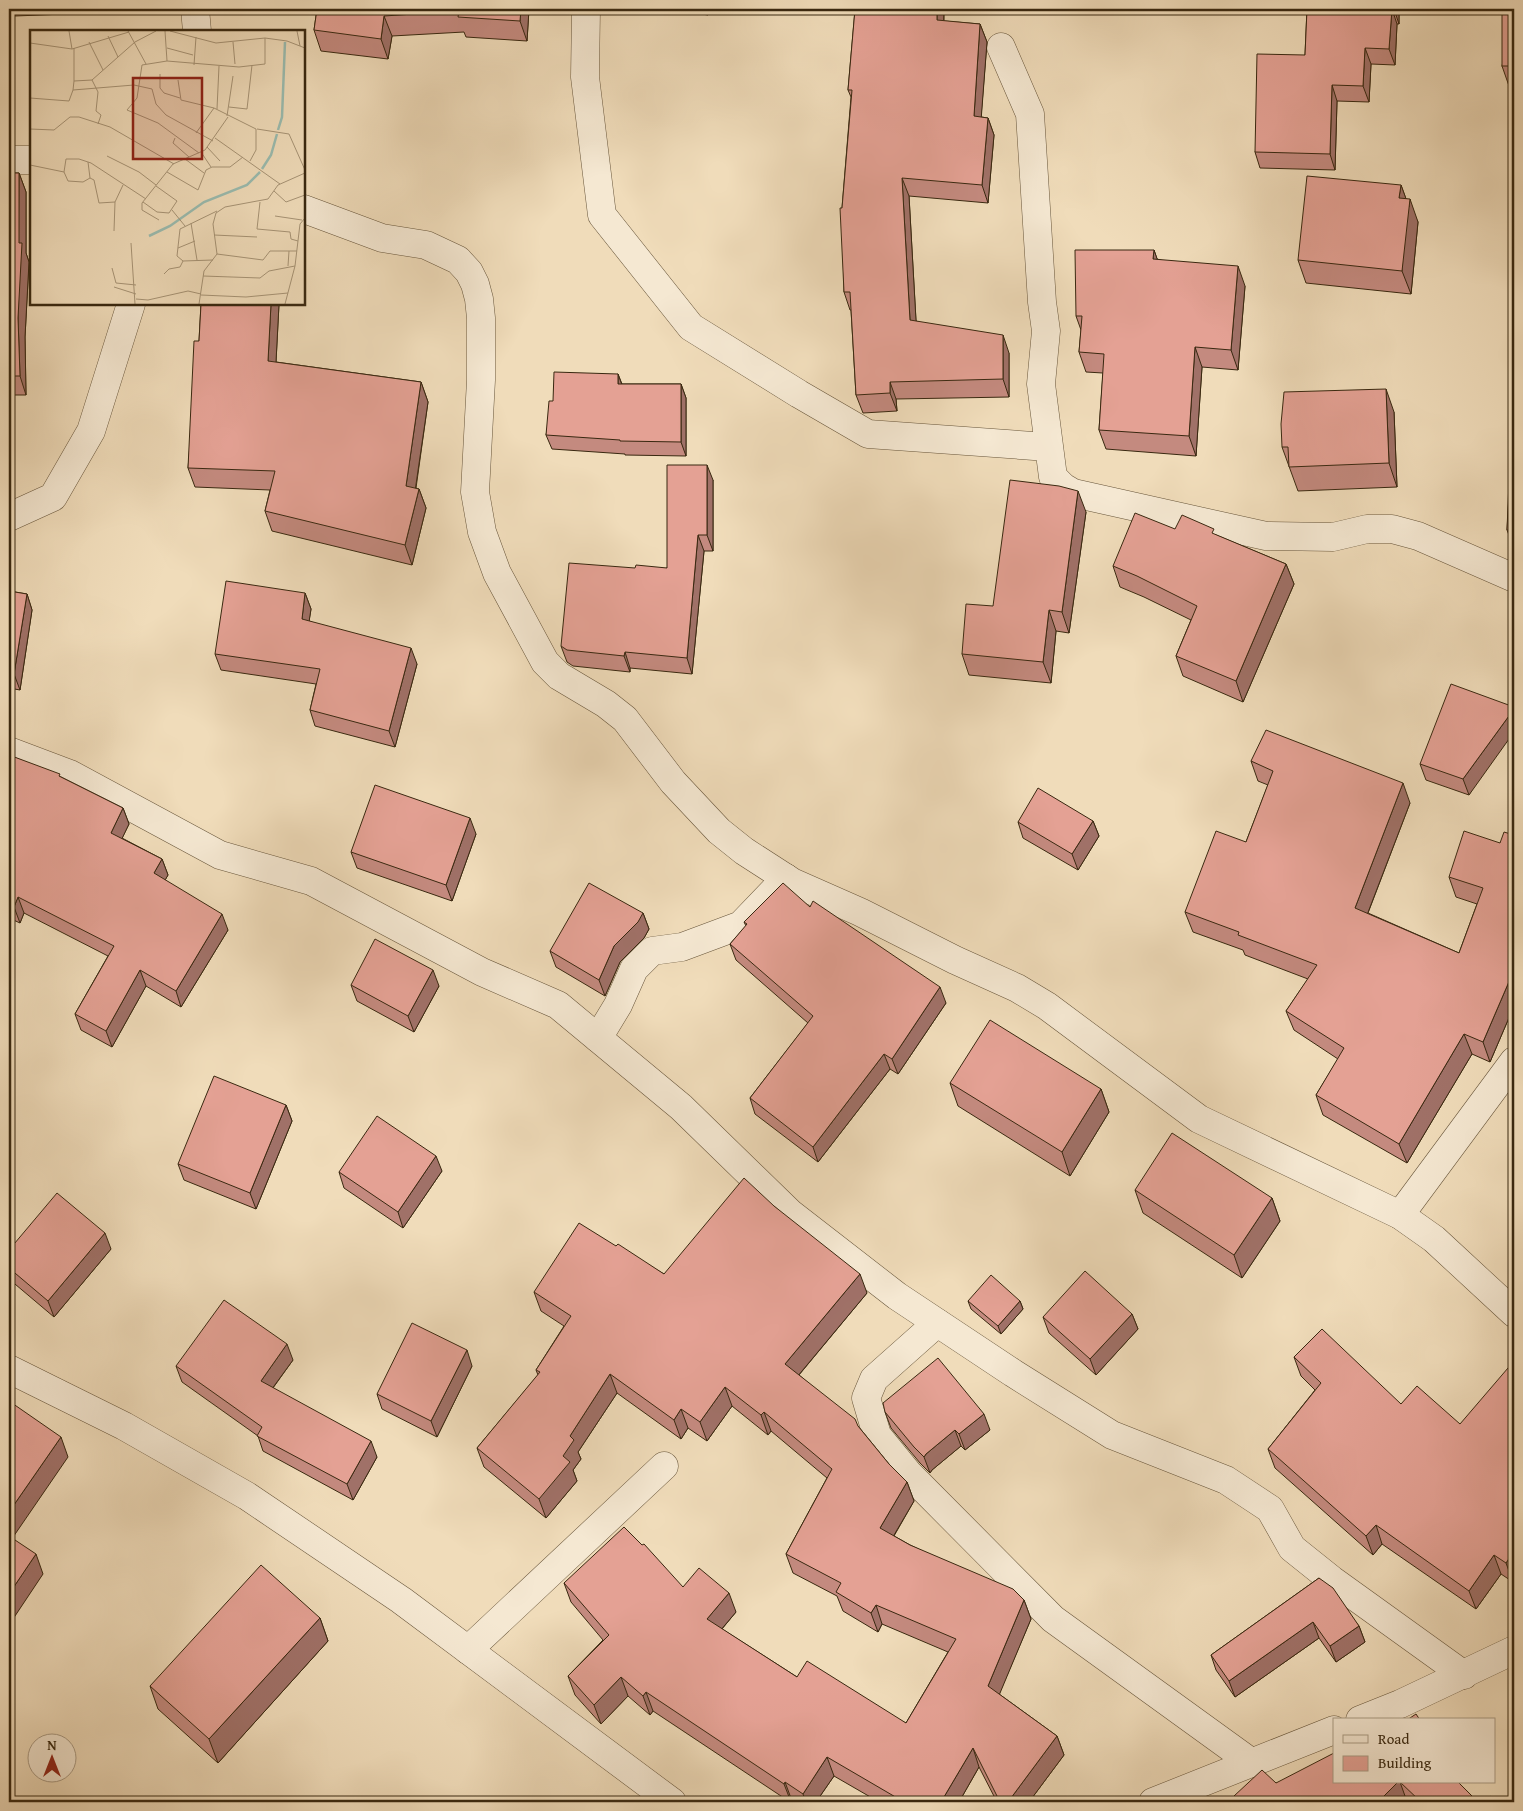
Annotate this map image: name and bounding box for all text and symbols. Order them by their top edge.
inset map [30,30,305,305]
legend [1333,1718,1496,1784]
text: Road [1378,1728,1409,1749]
north arrow [28,1734,78,1784]
text: N [47,1735,57,1755]
text: Building [1378,1752,1432,1773]

